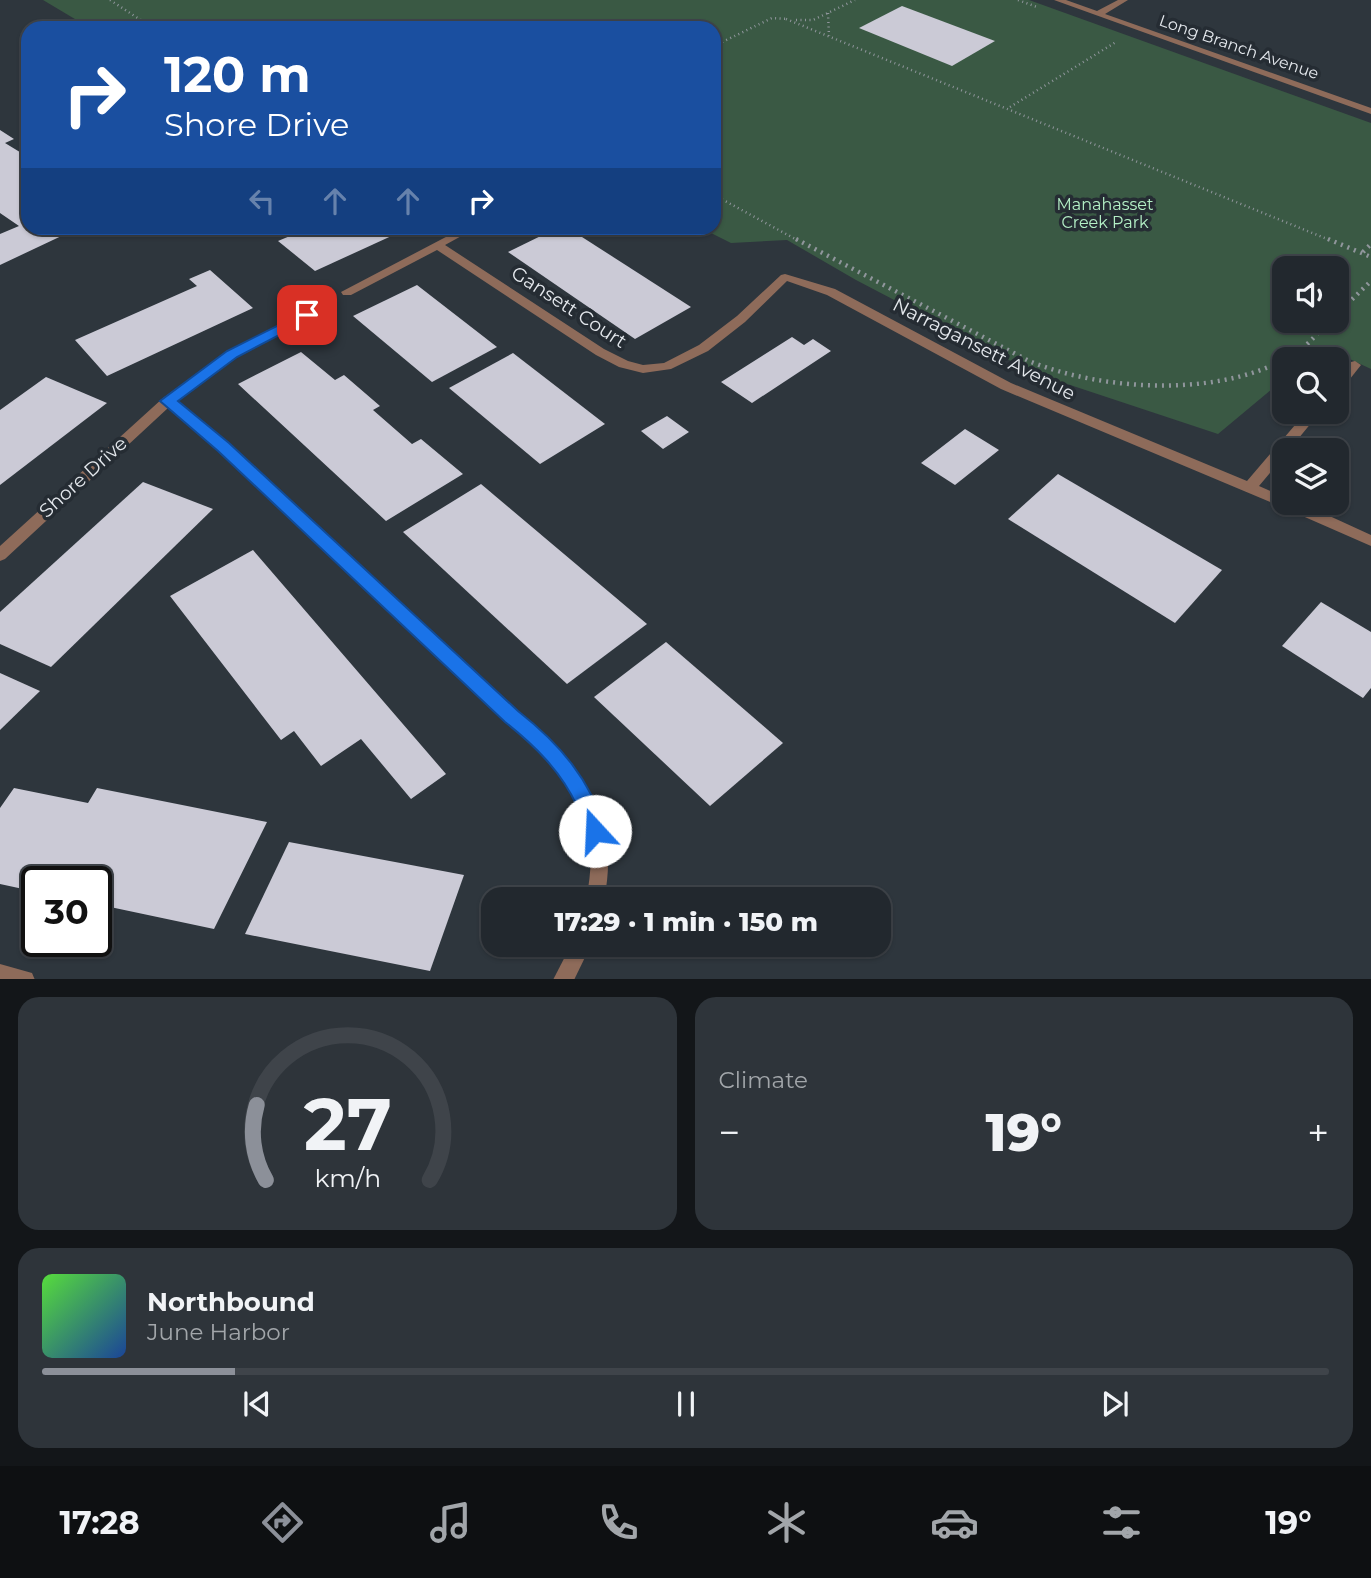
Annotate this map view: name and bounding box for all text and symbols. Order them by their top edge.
street label: Long Branch Avenue [1157,11,1321,83]
text: 120 m [164,45,311,104]
icon: right [49,49,140,140]
text: Shore Drive [164,105,349,144]
icon: left [243,182,281,220]
icon: ahead [316,182,354,220]
icon: ahead [389,182,427,220]
icon: right [462,182,500,220]
park label: Manahasset Creek Park [1056,195,1154,232]
map controls [1272,256,1349,515]
button: sound [1272,256,1349,333]
street label: Gansett Court [507,261,631,353]
pin [277,285,337,345]
street label: Narragansett Avenue [889,293,1079,405]
icon: arrive [288,296,326,334]
button: search [1272,347,1349,424]
street label: Shore Drive [34,432,132,522]
button: layers [1272,438,1349,515]
position arrow [558,794,632,868]
speed limit sign: 30 [21,866,112,957]
text: 17:29 · 1 min · 150 m [554,906,818,938]
text: Climate [719,1066,808,1094]
text: 27 [303,1080,391,1168]
text: 19° [986,1101,1062,1164]
text: − [719,1109,740,1156]
text: + [1307,1109,1329,1156]
text: km/h [314,1162,381,1192]
text: Northbound [147,1286,315,1318]
text: June Harbor [147,1318,290,1346]
icon: previous [238,1385,276,1423]
icon: pause [667,1385,705,1423]
icon: next [1096,1385,1134,1423]
icon: directions [258,1498,307,1547]
icon: music [426,1498,475,1547]
icon: phone [594,1498,643,1547]
icon: climate [762,1498,811,1547]
icon: car [930,1498,979,1547]
icon: filters [1097,1498,1146,1547]
text: 17:28 [59,1503,140,1542]
text: 19° [1265,1503,1312,1542]

